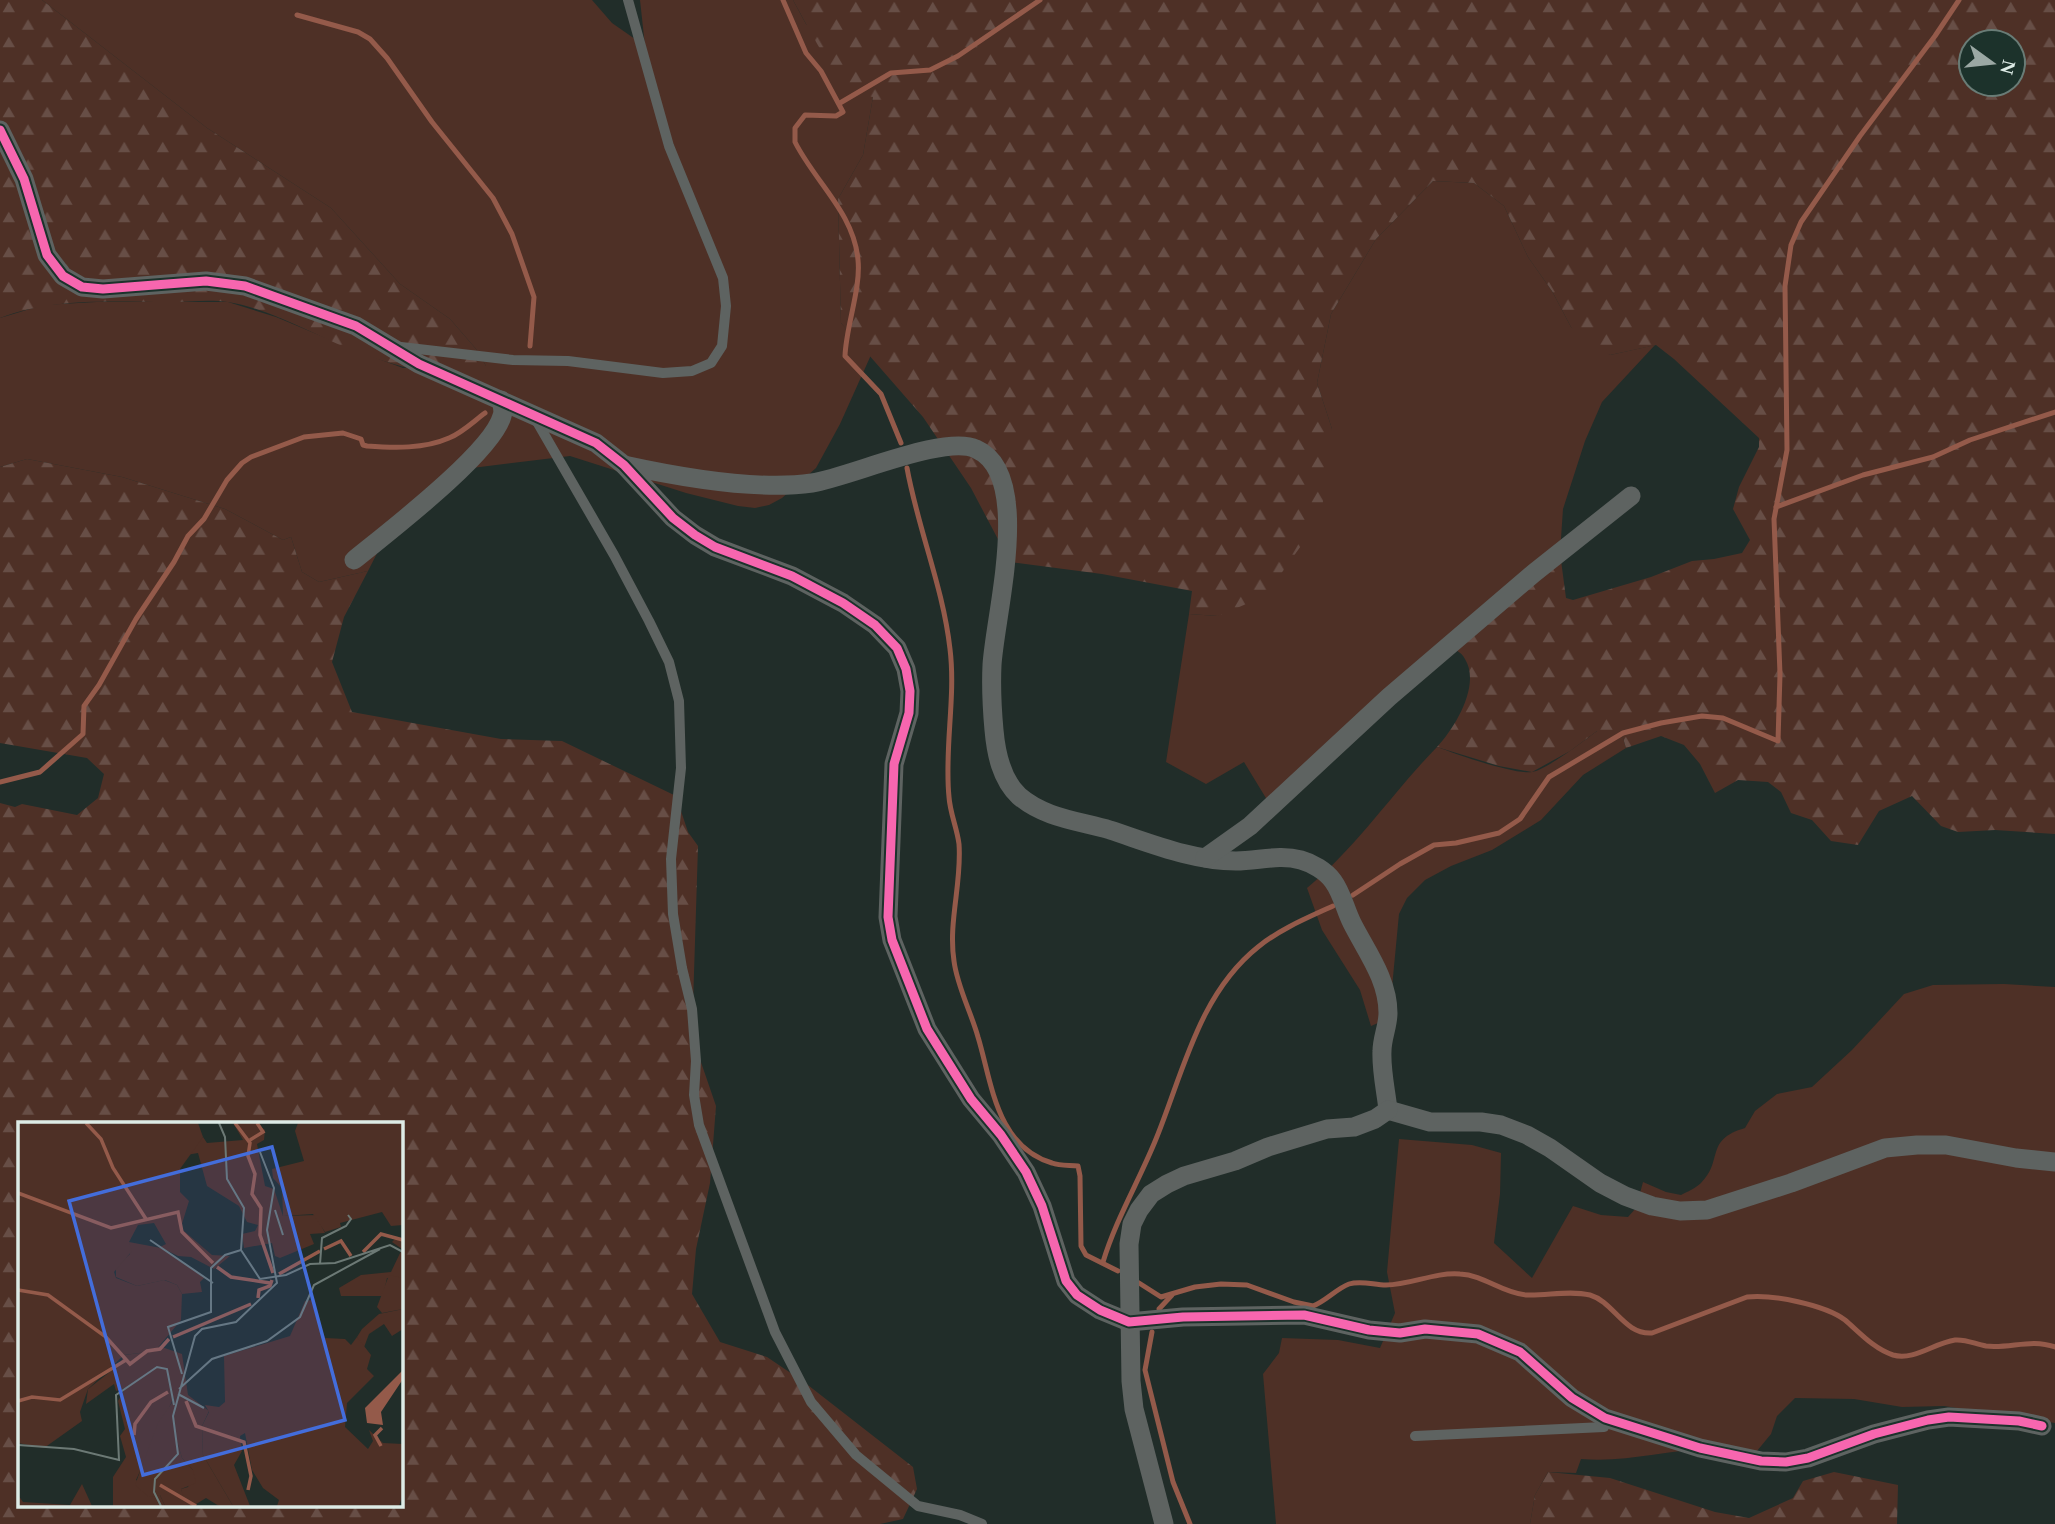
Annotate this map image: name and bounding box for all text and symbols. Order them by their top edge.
north arrow [1957,28,2027,98]
text: N [1996,58,2020,77]
inset map [18,1122,402,1506]

